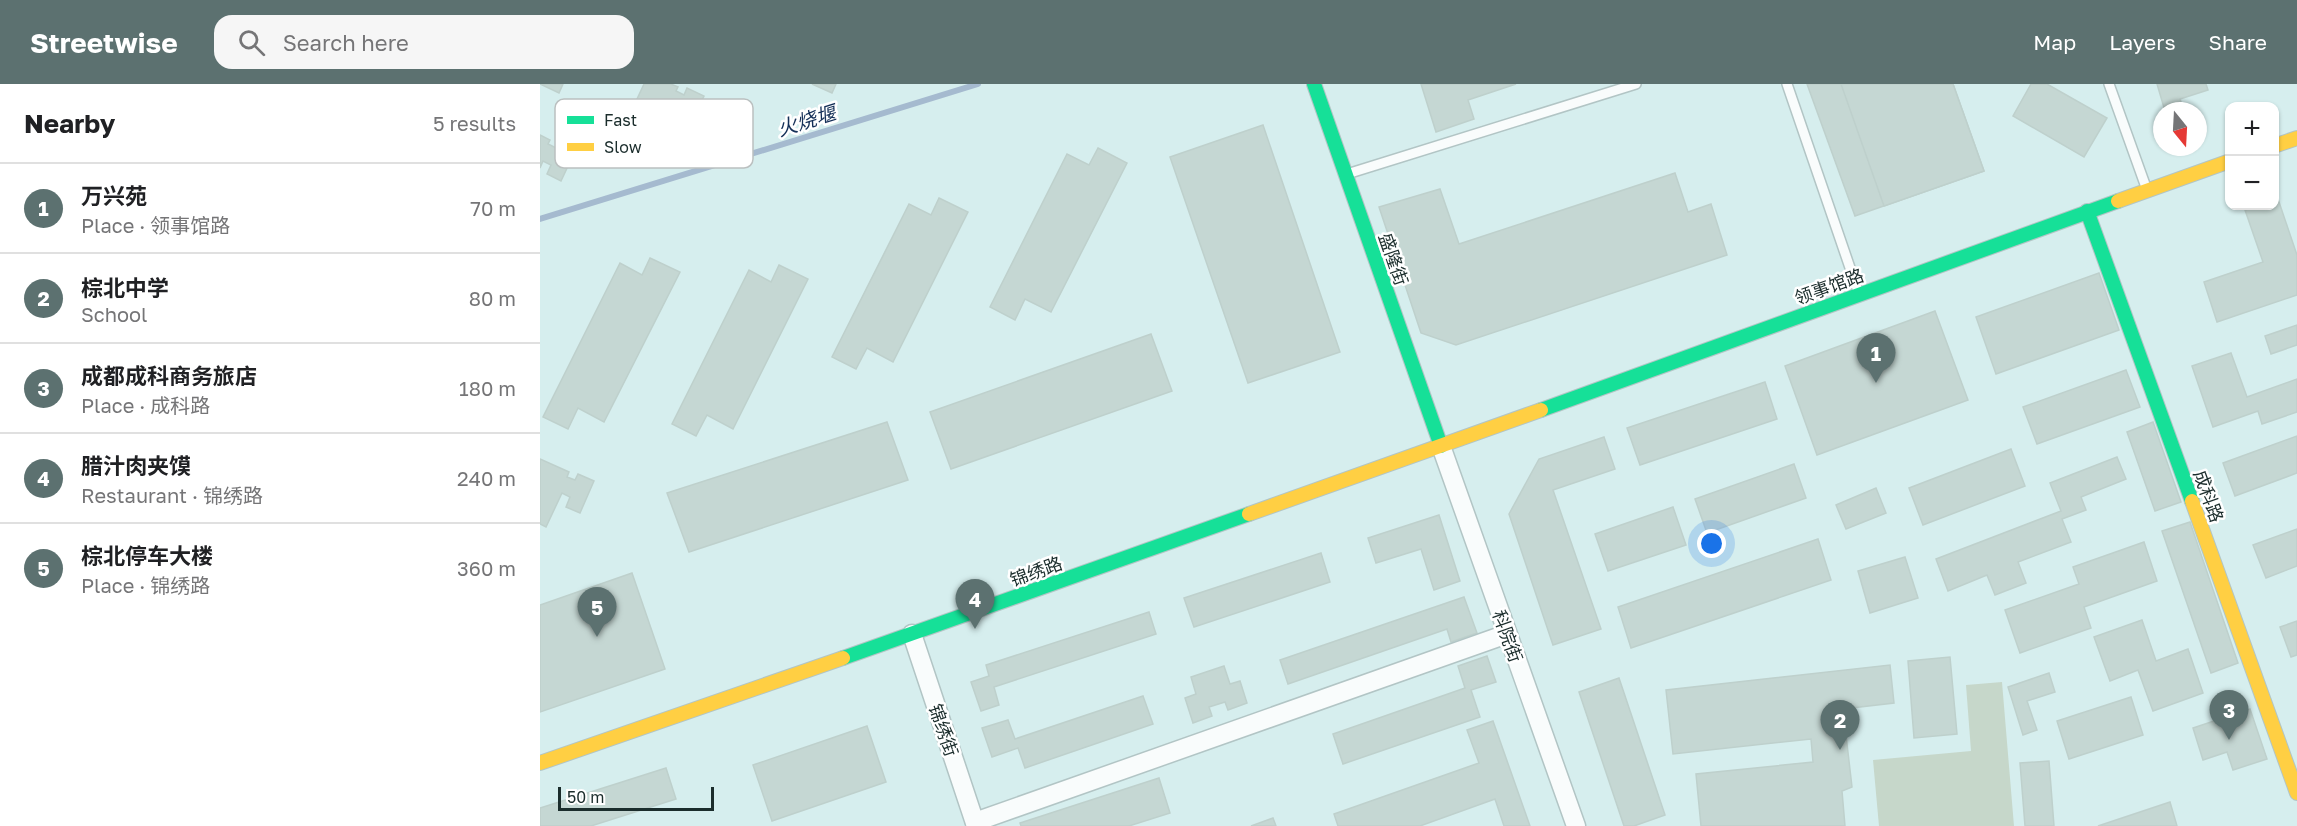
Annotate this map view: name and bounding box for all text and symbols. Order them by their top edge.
search box [214,15,634,69]
text: Streetwise [30,26,178,59]
icon: search [235,26,268,59]
text: Search here [283,29,409,56]
text: Map [2033,29,2076,55]
text: Layers [2109,29,2176,55]
text: Share [2209,29,2267,55]
legend [555,99,753,168]
water label: 火烧堰 [774,99,841,140]
north arrow [2153,102,2207,156]
map controls [2225,102,2279,210]
button: + [2225,102,2279,156]
text: Nearby [24,108,115,139]
text: Fast [604,110,637,130]
text: 5 results [433,111,516,135]
text: Slow [604,137,642,157]
button: − [2225,156,2279,210]
text: 万兴苑 [81,182,147,209]
text: 1 [38,196,49,220]
text: 70 m [470,196,516,220]
text: Place · 领事馆路 [81,213,230,237]
street label: 盛隆街 [1375,230,1413,288]
street label: 领事馆路 [1791,263,1867,309]
text: 棕北中学 [81,274,169,301]
text: 2 [37,286,50,310]
text: 80 m [469,286,516,310]
text: School [81,302,147,326]
pin: 1 [1856,334,1896,383]
text: 成都成科商务旅店 [81,362,257,389]
text: 3 [37,376,50,400]
text: 180 m [459,376,516,400]
text: Place · 成科路 [81,393,210,417]
text: 腊汁肉夹馍 [81,452,191,479]
text: 4 [37,466,50,490]
text: 240 m [457,466,516,490]
street label: 成科路 [2189,467,2229,525]
text: Restaurant · 锦绣路 [81,483,263,507]
your location [1697,529,1726,558]
text: 棕北停车大楼 [81,542,213,569]
street label: 锦绣路 [1007,551,1065,591]
text: 5 [37,556,50,580]
text: 360 m [457,556,516,580]
text: Place · 锦绣路 [81,573,210,597]
pin: 4 [956,580,994,629]
pin: 5 [578,588,616,637]
street label: 科院街 [1488,607,1528,665]
pin: 3 [2210,690,2248,740]
pin: 2 [1820,700,1860,750]
street label: 锦绣街 [925,701,963,759]
scale bar [558,784,714,812]
text: 50 m [567,787,604,807]

